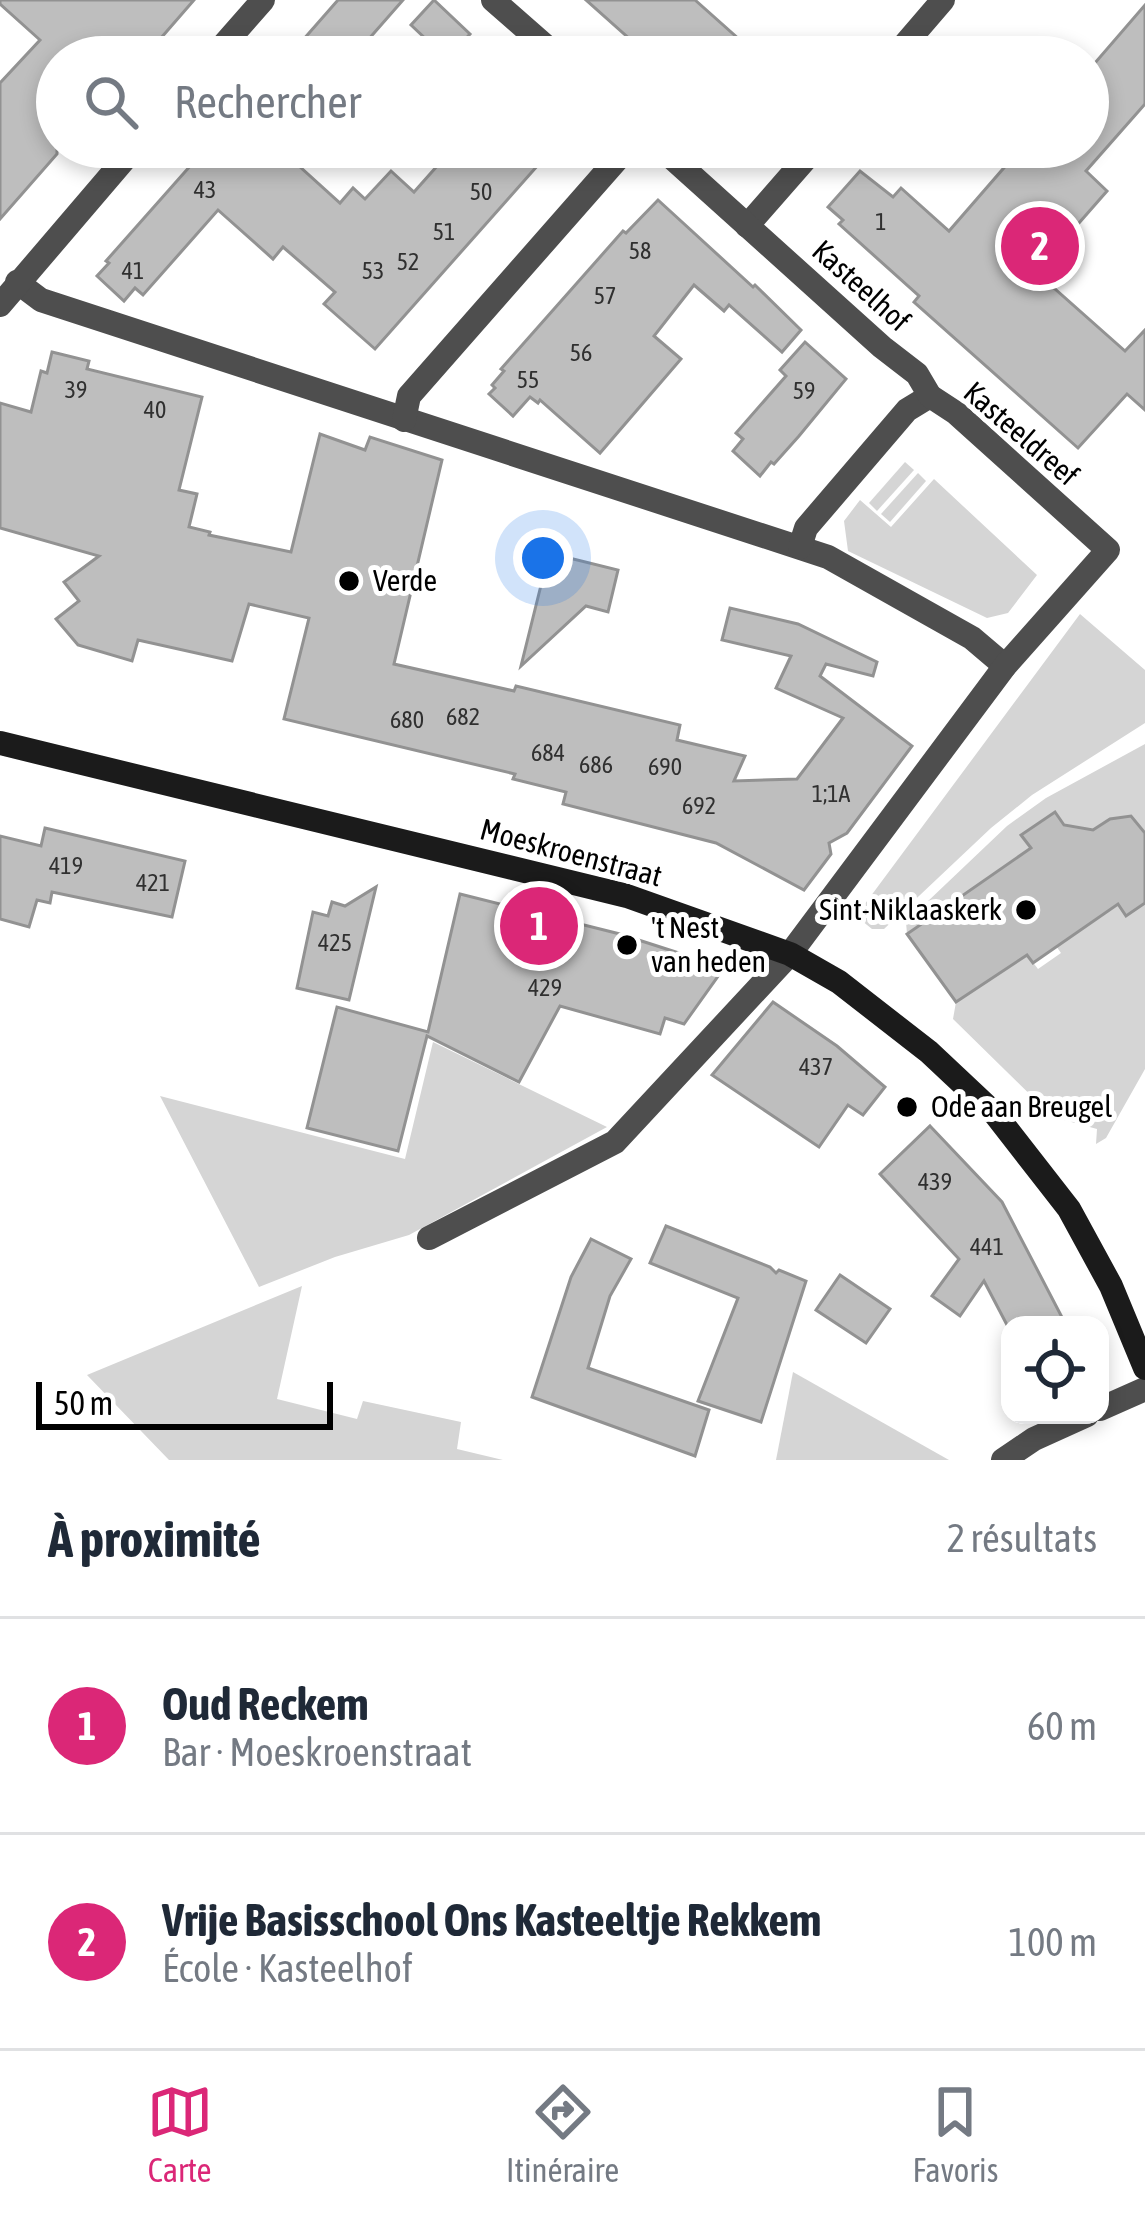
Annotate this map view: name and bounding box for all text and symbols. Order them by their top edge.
search box [36,36,1109,168]
icon: search [78,69,144,135]
text: Rechercher [174,76,361,128]
house number: 43 [194,176,216,203]
house number: 50 [470,178,492,205]
pin: 2 [1001,201,1079,291]
house number: 1 [875,208,887,235]
house number: 51 [433,218,455,245]
street label: Kasteelhof [806,233,917,338]
house number: 58 [629,237,651,264]
house number: 52 [397,248,419,275]
house number: 41 [122,257,144,284]
house number: 53 [362,257,384,284]
house number: 57 [594,282,616,309]
house number: 56 [570,339,592,366]
house number: 55 [517,366,539,393]
street label: Kasteeldreef [958,374,1086,492]
house number: 39 [65,376,87,403]
house number: 59 [793,377,815,404]
house number: 40 [144,396,166,423]
your location [513,528,573,588]
place label: Verde [373,563,437,597]
marker: Verde [336,568,362,594]
house number: 682 [446,703,480,730]
house number: 680 [390,706,424,733]
house number: 684 [531,739,565,766]
house number: 686 [579,751,613,778]
house number: 690 [648,753,682,780]
house number: 1;1A [812,780,851,807]
house number: 692 [682,792,716,819]
street label: Moeskroenstraat [477,811,666,893]
house number: 419 [49,852,83,879]
house number: 421 [136,869,170,896]
pin: 1 [500,881,578,971]
place label: Sint-Niklaaskerk [819,892,1002,926]
marker: Sint-Niklaaskerk [1013,897,1039,923]
place label: 't Nest van heden [651,910,766,978]
house number: 425 [318,929,352,956]
marker: 't Nest van heden [614,932,640,958]
house number: 429 [528,974,562,1001]
house number: 437 [799,1053,833,1080]
place label: Ode aan Breugel [931,1089,1112,1123]
marker: Ode aan Breugel [894,1094,920,1120]
house number: 439 [918,1168,952,1195]
house number: 441 [970,1233,1004,1260]
map controls [1001,1316,1109,1424]
button: locate [1001,1316,1109,1424]
scale bar [36,1376,333,1429]
text: 50 m [54,1384,113,1422]
text: À proximité [48,1509,261,1568]
text: 2 résultats [947,1516,1097,1560]
text: Oud Reckem [162,1678,369,1730]
text: 1 [78,1704,96,1748]
text: 60 m [1027,1704,1097,1748]
text: Bar · Moeskroenstraat [162,1730,472,1774]
text: Vrije Basisschool Ons Kasteeltje Rekkem [162,1894,821,1946]
text: 2 [78,1920,96,1964]
text: 100 m [1009,1920,1097,1964]
text: École · Kasteelhof [162,1946,413,1990]
tab: Carte [147,2079,213,2189]
tab: Itinéraire [506,2079,619,2189]
tab: Favoris [913,2079,998,2189]

